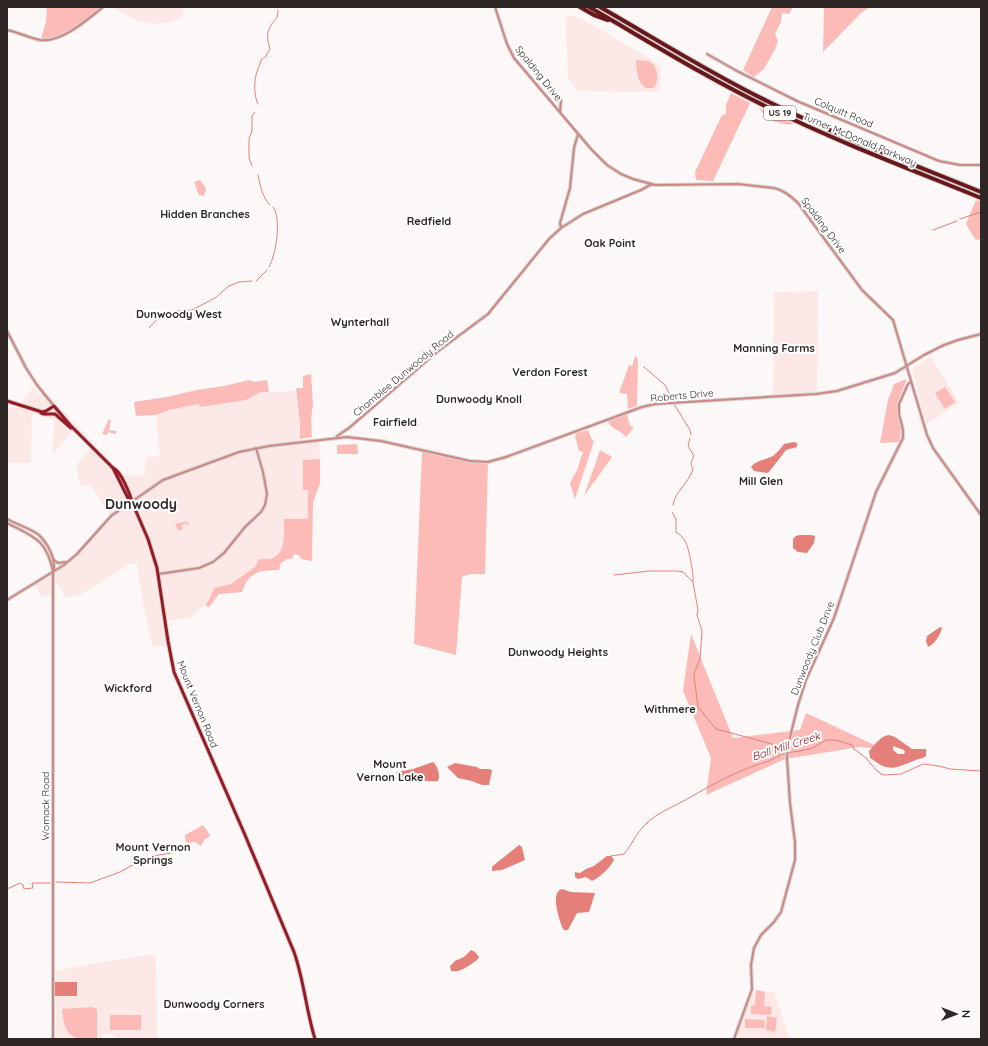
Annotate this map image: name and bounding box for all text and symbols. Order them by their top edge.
street label: Spalding Drive [512,43,565,104]
street label: Colquitt Road [812,94,875,131]
road number: US 19 [764,106,796,120]
street label: Turner McDonald Parkway [801,110,919,169]
street label: Spalding Drive [798,195,849,256]
district label: Hidden Branches [160,207,250,221]
district label: Redfield [407,214,451,228]
district label: Oak Point [584,236,636,250]
district label: Dunwoody West [136,307,222,321]
district label: Wynterhall [331,315,389,329]
street label: Chamblee Dunwoody Road [350,328,456,419]
district label: Manning Farms [733,341,815,355]
district label: Verdon Forest [512,365,588,379]
street label: Roberts Drive [650,386,714,405]
district label: Dunwoody Knoll [436,392,522,406]
district label: Fairfield [373,415,417,429]
district label: Mill Glen [739,474,783,488]
district label: Dunwoody [105,495,177,513]
street label: Dunwoody Club Drive [788,599,837,697]
district label: Dunwoody Heights [508,645,608,659]
street label: Mount Vernon Road [174,659,221,750]
district label: Wickford [104,681,152,695]
district label: Withmere [644,702,696,716]
water label: Ball Mill Creek [750,728,823,764]
district label: Mount Vernon Lake [356,757,424,784]
street label: Womack Road [39,772,52,840]
district label: Mount Vernon Springs [116,840,190,867]
north arrow [936,994,976,1034]
district label: Dunwoody Corners [163,997,265,1011]
text: N [959,1010,973,1018]

